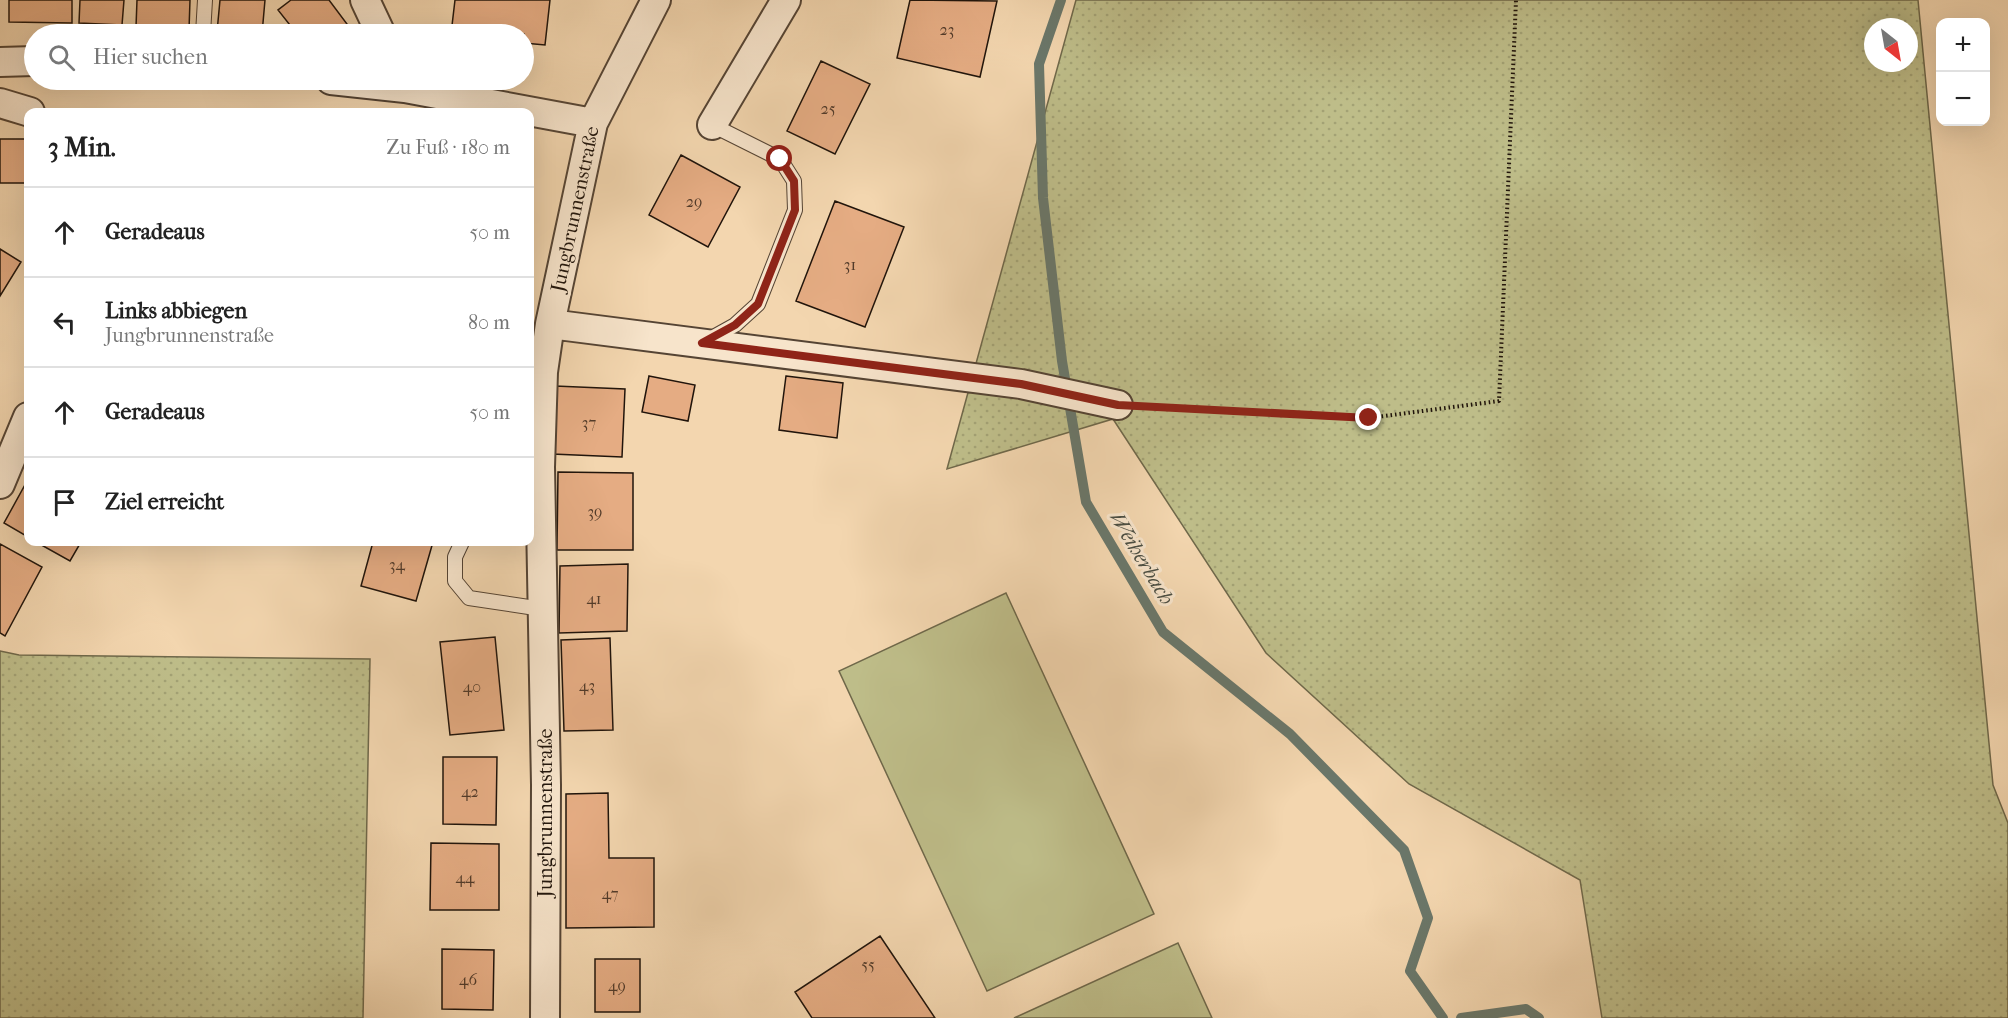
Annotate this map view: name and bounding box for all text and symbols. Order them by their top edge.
north arrow [1864,18,1918,72]
map controls [1936,18,1990,126]
button: + [1936,18,1990,72]
house number: 23 [940,20,954,39]
search box [24,24,534,90]
icon: search [45,41,78,74]
text: Hier suchen [93,44,208,70]
button: − [1936,72,1990,126]
house number: 25 [820,99,836,118]
street label: Jungbrunnenstraße [546,124,604,296]
text: 3 Min. [48,132,116,163]
text: Zu Fuß · 180 m [386,136,510,159]
route start [766,145,792,171]
house number: 29 [686,192,702,211]
icon: ahead [48,216,81,249]
text: Geradeaus [105,219,205,245]
text: 50 m [469,221,510,244]
house number: 31 [844,255,856,274]
text: Links abbiegen [105,298,247,324]
icon: left [48,306,81,339]
text: 80 m [468,311,510,334]
text: Jungbrunnenstraße [105,324,274,347]
icon: ahead [48,396,81,429]
text: Geradeaus [105,399,205,425]
text: 50 m [469,401,510,424]
route end [1355,404,1381,430]
house number: 37 [582,413,596,432]
icon: arrive [48,486,81,519]
text: Ziel erreicht [105,489,224,515]
house number: 39 [588,502,602,521]
water label: Weiherbach [1105,507,1179,609]
house number: 34 [389,555,406,574]
house number: 41 [586,589,602,608]
house number: 43 [579,676,595,695]
house number: 40 [463,677,481,696]
street label: Jungbrunnenstraße [534,729,557,899]
house number: 42 [461,782,479,801]
house number: 44 [456,868,475,887]
house number: 47 [602,884,619,903]
house number: 55 [861,955,875,974]
house number: 46 [459,970,477,989]
house number: 49 [608,976,626,995]

